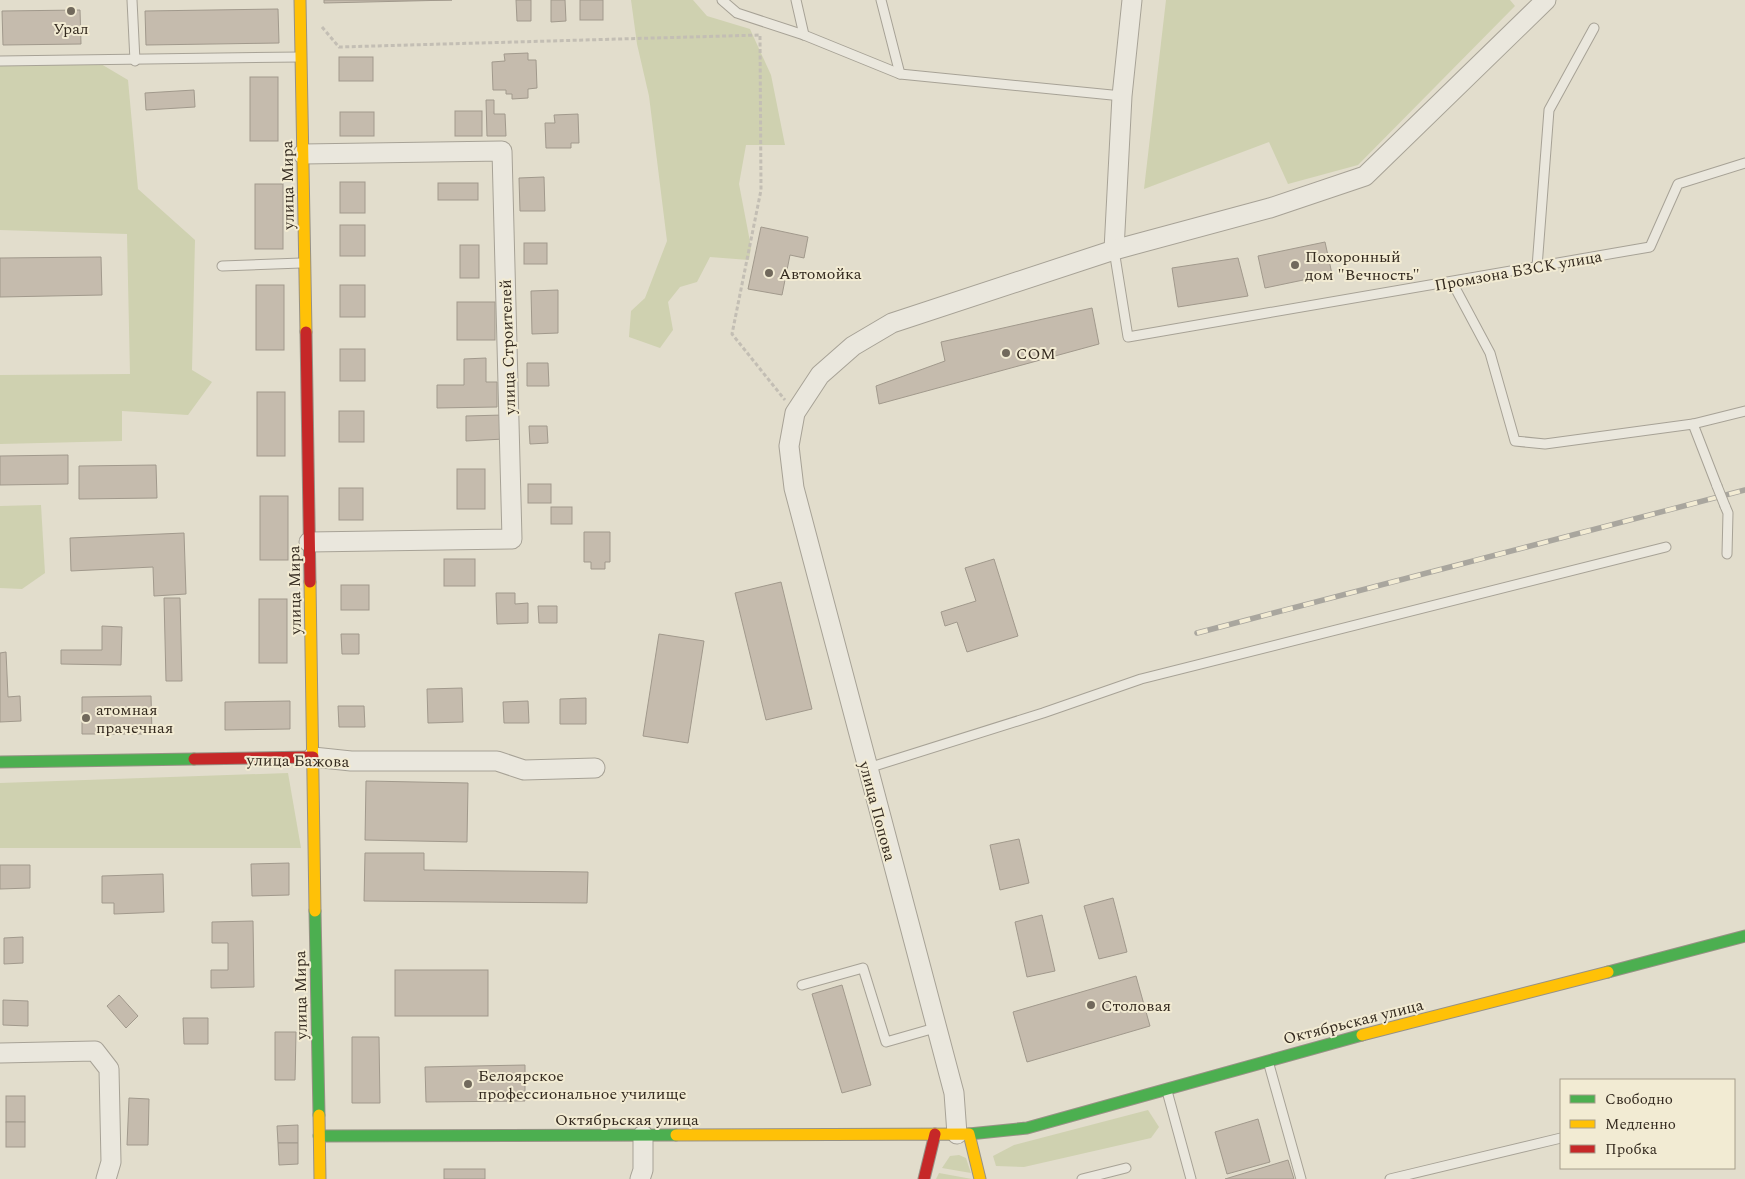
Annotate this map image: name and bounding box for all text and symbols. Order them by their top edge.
marker: Урал [65,5,77,17]
place label: Урал [53,17,89,41]
street label: улица Мира [275,140,301,231]
street label: Промзона БЗСК улица [1432,244,1604,298]
place label: Похоронный дом "Вечность" [1305,245,1420,287]
marker: Похоронный дом "Вечность" [1289,259,1301,271]
place label: Автомойка [779,262,862,286]
marker: Автомойка [763,267,775,279]
street label: улица Строителей [494,279,522,416]
place label: СОМ [1016,342,1056,366]
marker: СОМ [1000,347,1012,359]
street label: улица Мира [282,545,308,636]
place label: атомная прачечная [96,698,173,740]
marker: атомная прачечная [80,712,92,724]
street label: улица Бажова [245,748,350,774]
street label: улица Попова [852,758,902,864]
street label: улица Мира [288,950,314,1041]
street label: Октябрьская улица [1281,993,1426,1051]
place label: Столовая [1101,994,1171,1018]
marker: Столовая [1085,999,1097,1011]
place label: Белоярское профессиональное училище [478,1064,686,1106]
marker: Белоярское профессиональное училище [462,1078,474,1090]
legend [1560,1079,1735,1169]
text: Свободно [1605,1088,1673,1111]
street label: Октябрьская улица [555,1108,699,1132]
text: Медленно [1605,1113,1676,1136]
text: Пробка [1605,1138,1658,1161]

